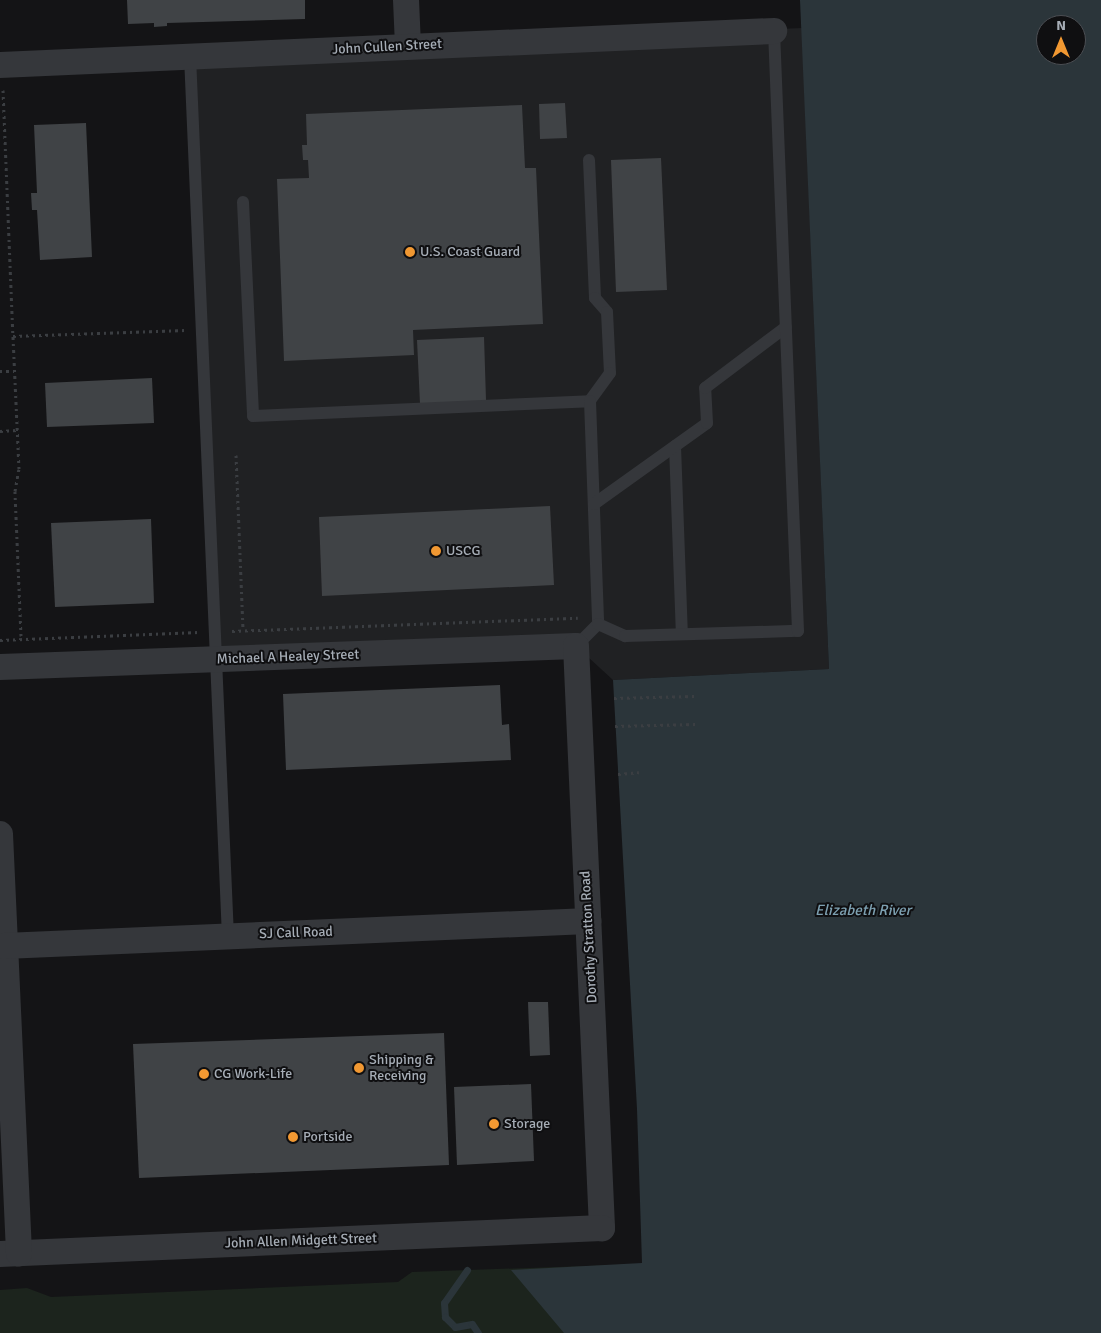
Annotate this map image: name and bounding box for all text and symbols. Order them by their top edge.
north arrow [1036,15,1086,65]
text: N [1056,17,1066,34]
street label: John Cullen Street [332,36,442,58]
place label: U.S. Coast Guard [420,244,520,260]
marker: U.S. Coast Guard [404,246,416,258]
place label: USCG [446,543,480,559]
marker: USCG [430,545,442,557]
street label: Michael A Healey Street [216,646,360,668]
street label: Dorothy Stratton Road [577,870,601,1004]
water label: Elizabeth River [815,902,911,920]
street label: SJ Call Road [259,923,333,943]
place label: Shipping & Receiving [369,1052,434,1084]
marker: Shipping & Receiving [353,1062,365,1074]
place label: CG Work-Life [214,1066,292,1082]
marker: CG Work-Life [198,1068,210,1080]
place label: Storage [504,1116,550,1132]
marker: Storage [488,1118,500,1130]
place label: Portside [303,1129,353,1145]
marker: Portside [287,1131,299,1143]
street label: John Allen Midgett Street [225,1230,377,1252]

